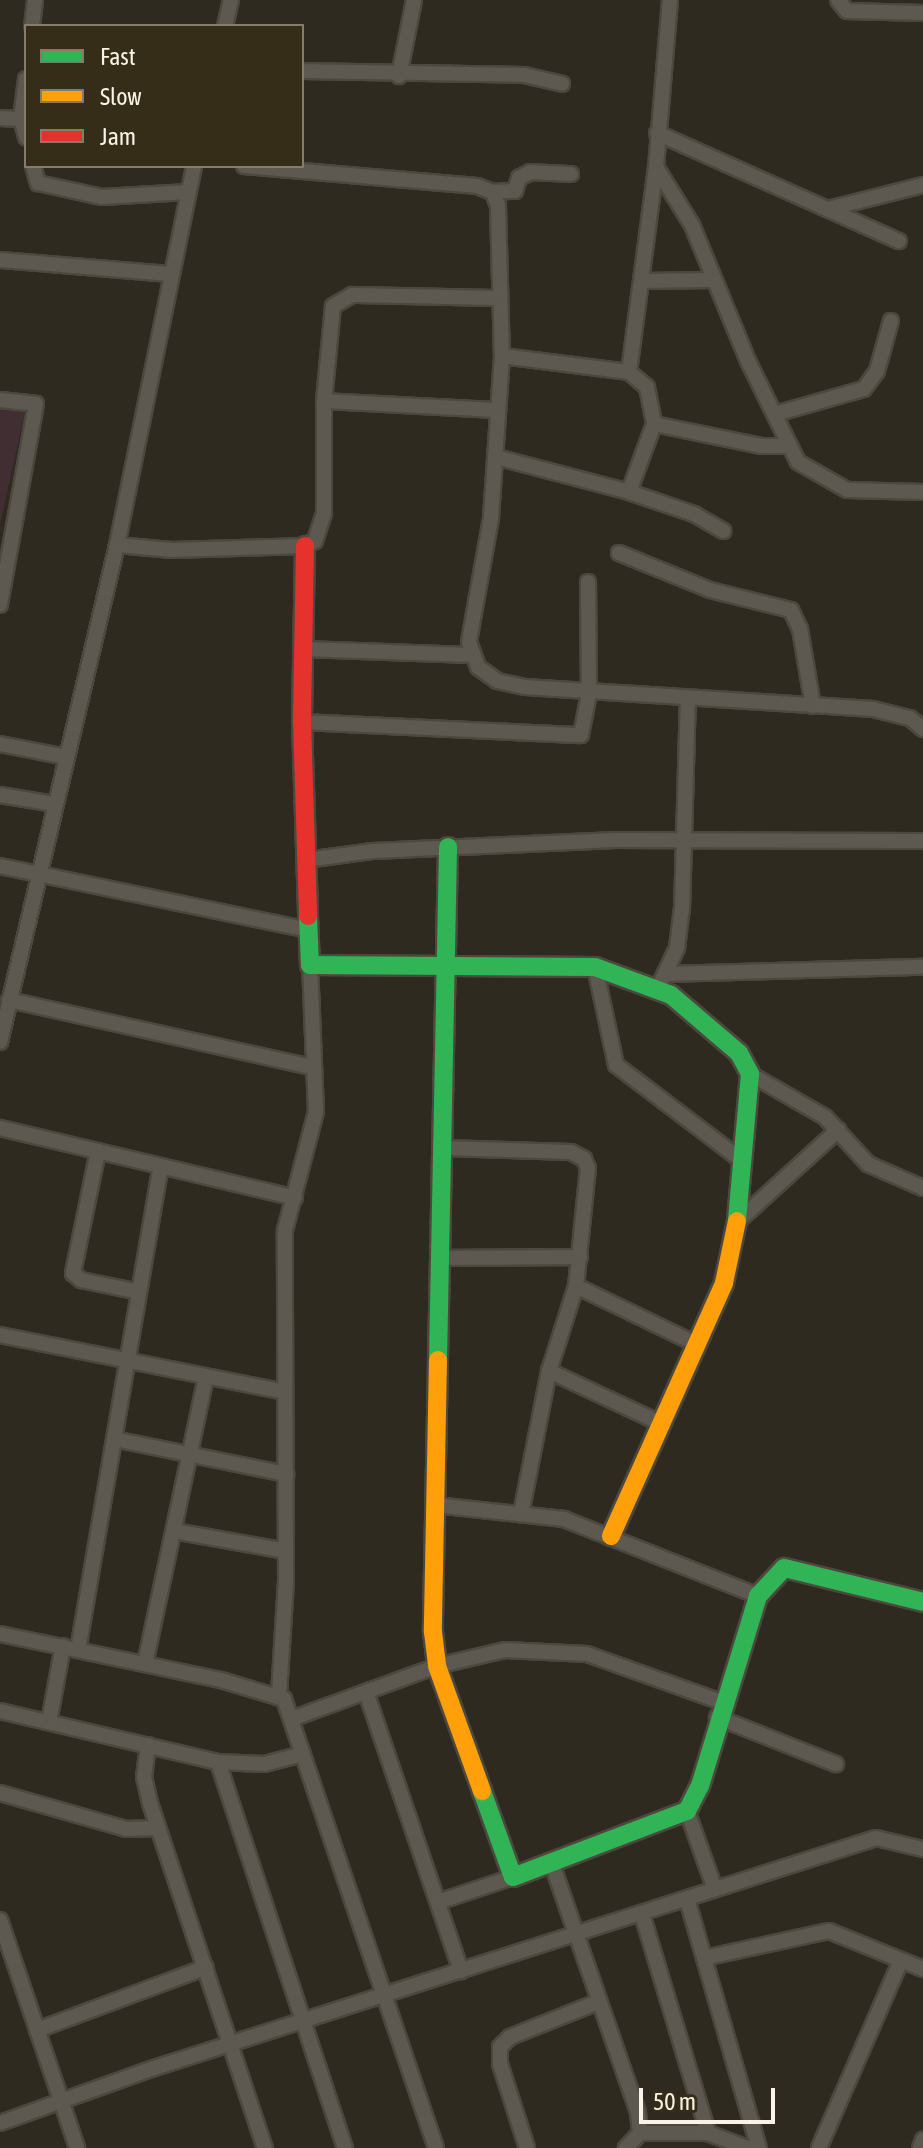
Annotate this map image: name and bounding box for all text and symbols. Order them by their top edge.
legend [24,24,304,168]
text: Fast [100,43,136,70]
text: Slow [100,83,142,110]
text: Jam [100,123,136,150]
scale bar [643,2072,779,2122]
text: 50 m [653,2088,696,2115]

